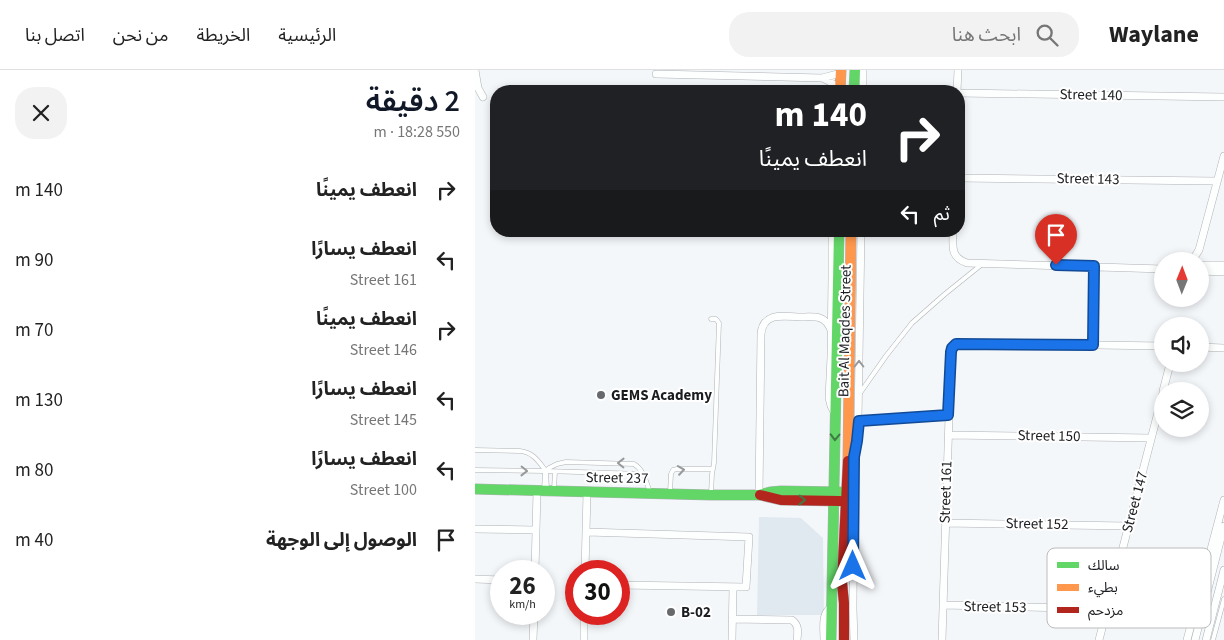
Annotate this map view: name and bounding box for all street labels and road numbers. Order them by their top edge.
street label: Street 140 [1059,84,1123,106]
street label: Street 143 [1056,168,1120,190]
street label: Bait Al Maqdes Street [833,265,857,397]
street label: Street 150 [1017,425,1081,447]
street label: Street 161 [934,460,958,524]
street label: Street 237 [585,467,649,489]
street label: Street 147 [1117,469,1153,535]
street label: Street 152 [1005,513,1069,535]
street label: Street 153 [963,596,1027,618]

